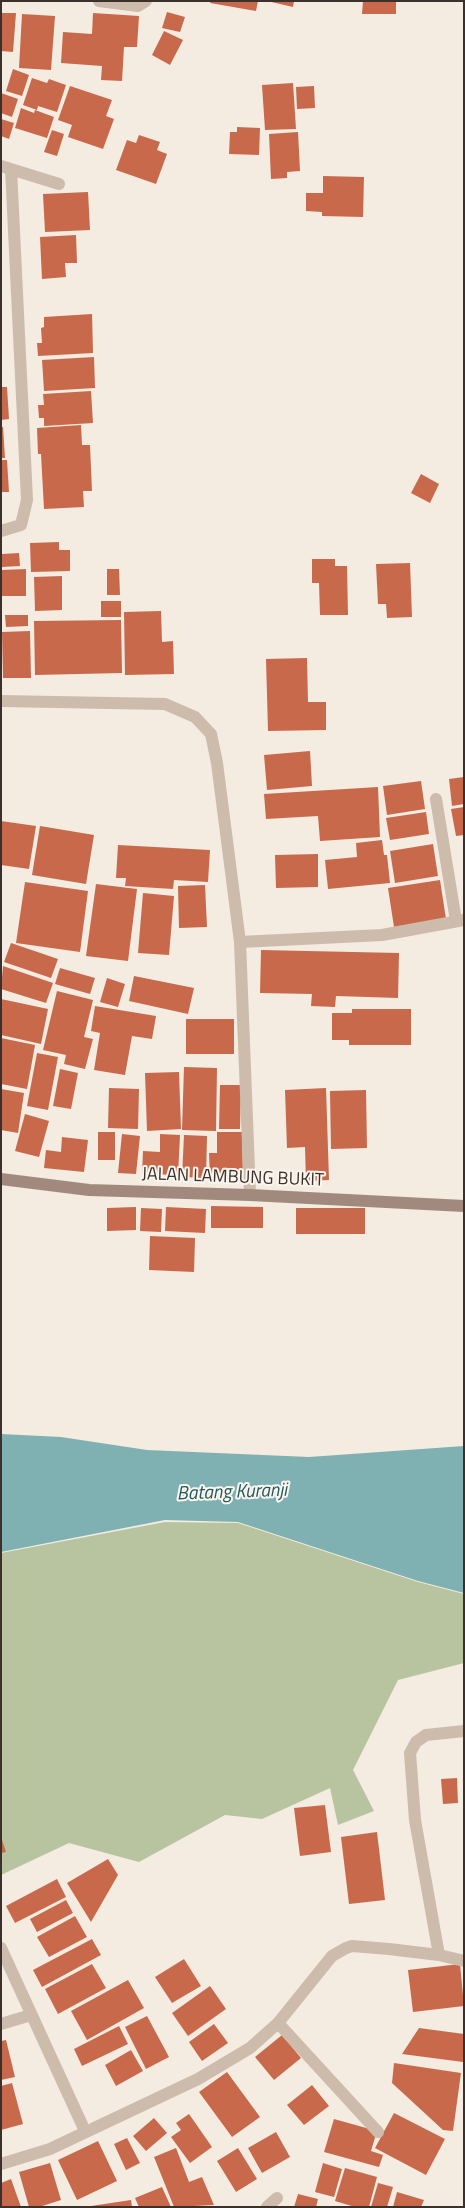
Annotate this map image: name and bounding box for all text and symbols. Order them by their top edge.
street label: JALAN LAMBUNG BUKIT [141,1164,325,1192]
water label: Batang Kuranji [177,1480,287,1506]

